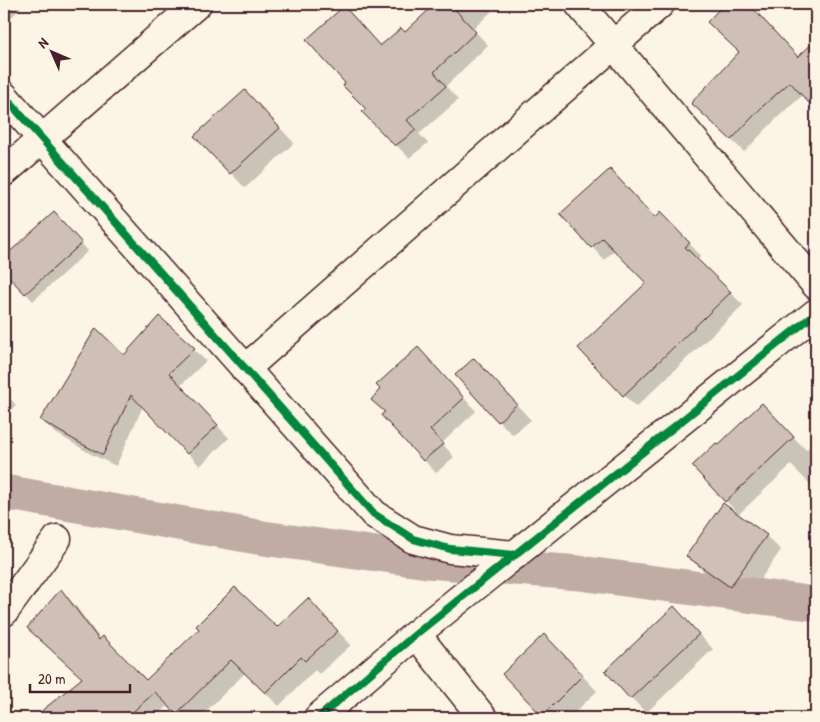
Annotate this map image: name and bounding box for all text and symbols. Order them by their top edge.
north arrow [28,28,78,78]
text: N [33,33,52,52]
scale bar [30,662,130,694]
text: 20 m [38,668,65,689]

